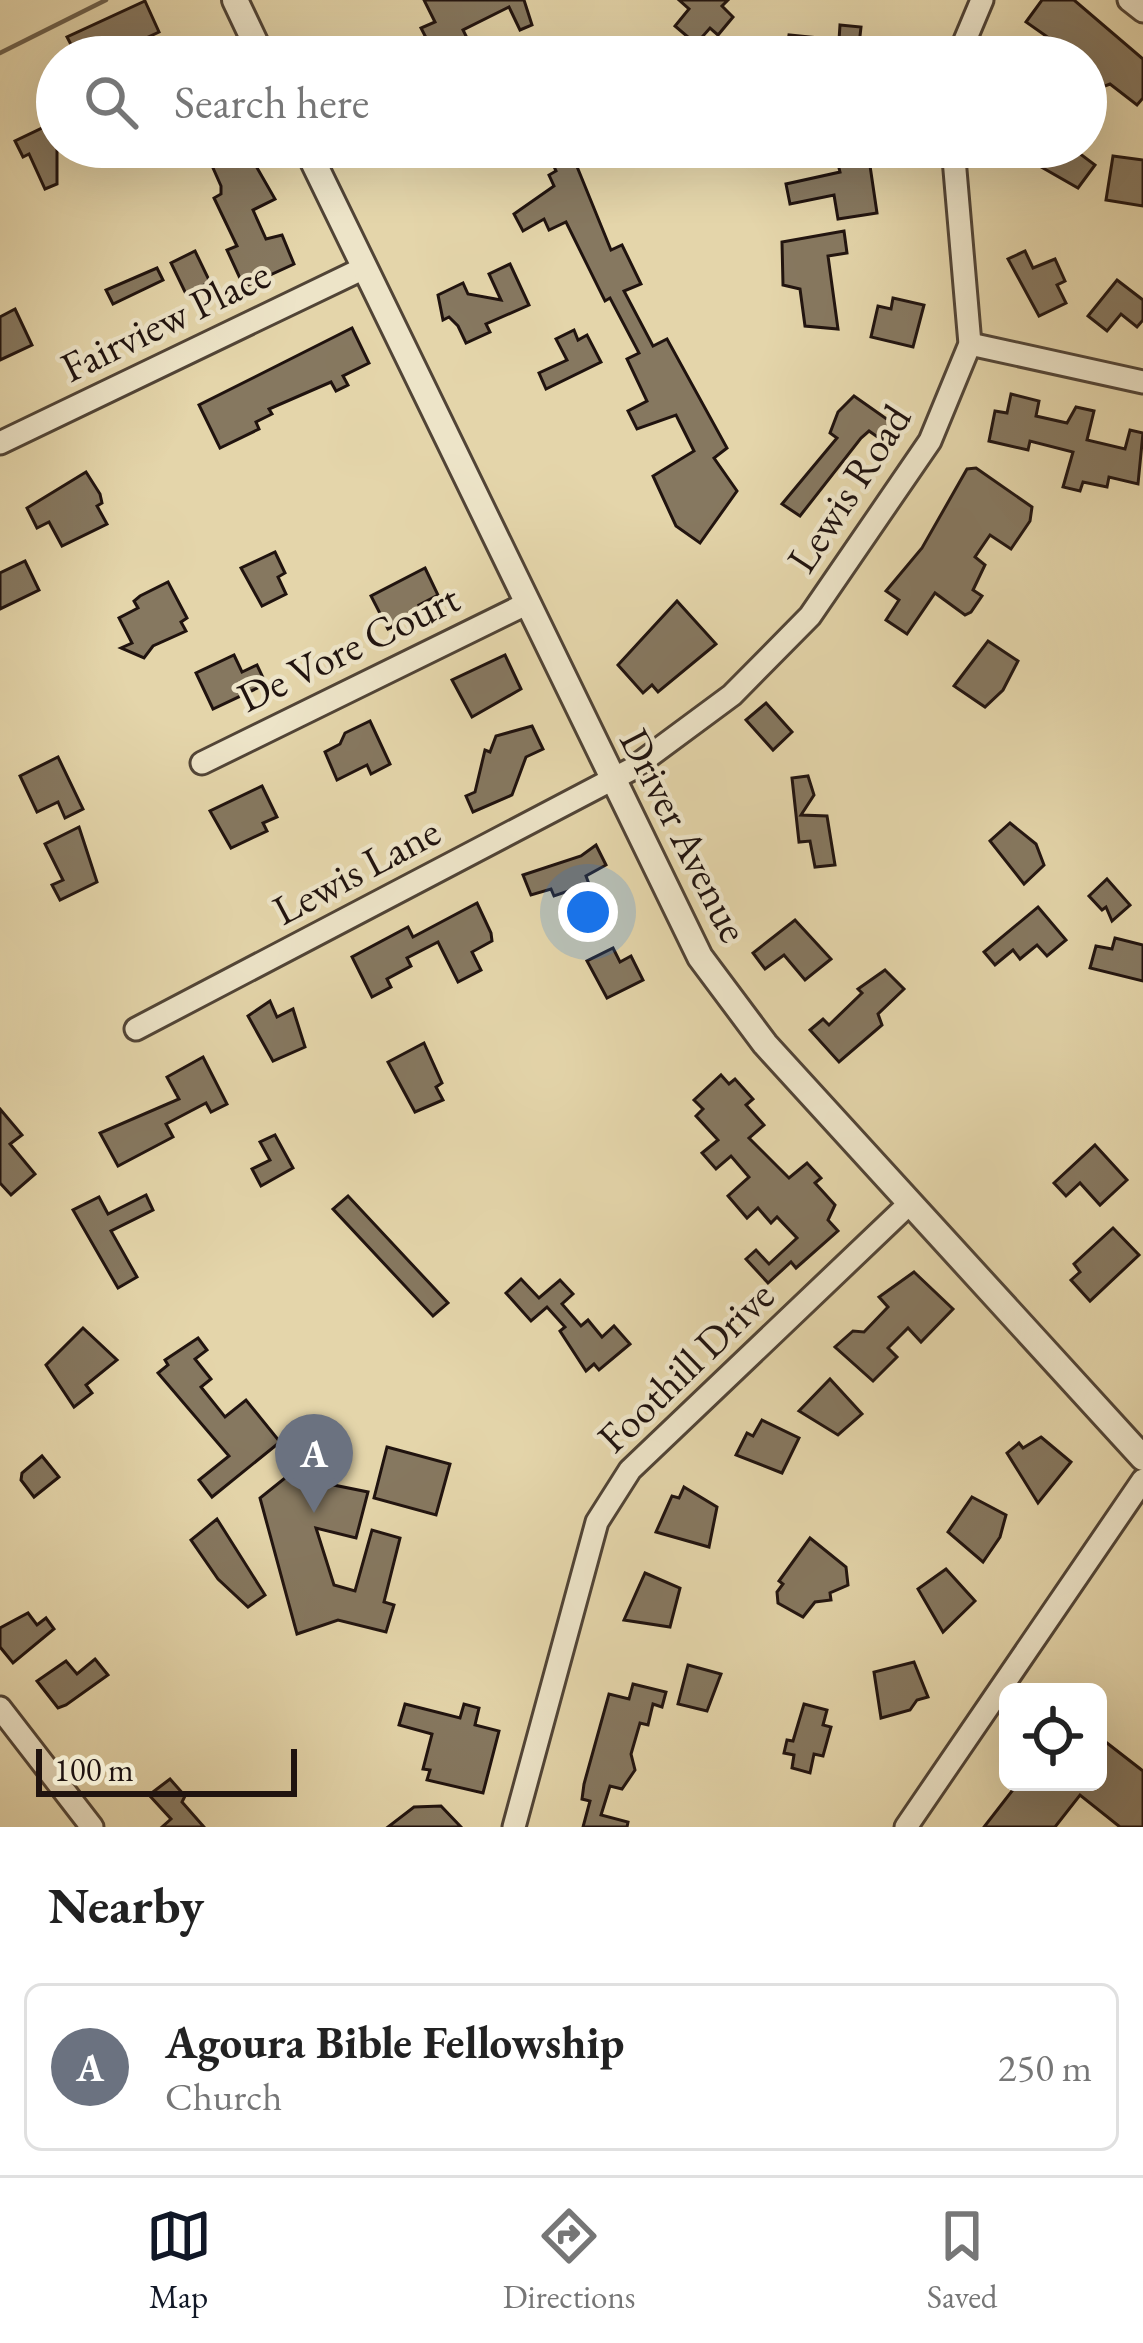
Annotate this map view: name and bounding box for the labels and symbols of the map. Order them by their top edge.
street label: Fairview Place [52,246,279,395]
street label: Lewis Road [774,393,924,583]
street label: De Vore Court [228,570,468,725]
street label: Driver Avenue [607,719,762,951]
street label: Lewis Lane [263,803,449,937]
your location [558,882,618,942]
street label: Foothill Drive [585,1268,785,1464]
pin: A [275,1414,353,1513]
scale bar [36,1743,297,1796]

